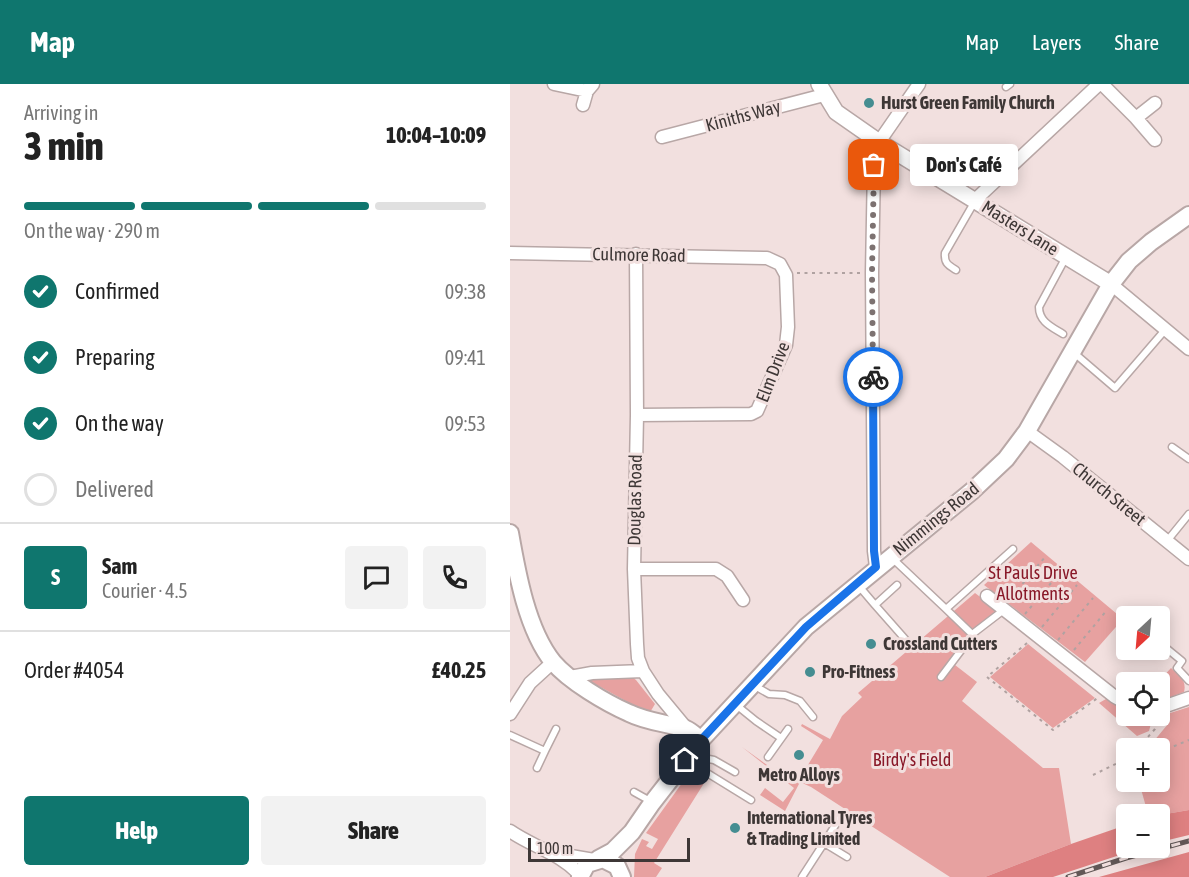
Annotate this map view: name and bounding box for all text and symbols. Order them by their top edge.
text: Map [30,26,75,58]
text: Map [965,30,999,54]
text: Layers [1032,30,1082,54]
text: Share [1115,30,1159,54]
place label: Hurst Green Family Church [881,92,1055,113]
street label: Kiniths Way [703,95,783,136]
marker: Hurst Green Family Church [862,96,876,110]
text: Arriving in [24,101,98,124]
text: 10:04–10:09 [386,122,486,148]
text: 3 min [24,124,104,168]
pin [848,139,899,190]
callout: Don's Café [910,144,1018,186]
icon: bag [857,148,890,181]
text: Don's Café [926,153,1002,176]
street label: Masters Lane [978,196,1062,259]
text: On the way · 290 m [24,219,160,242]
street label: Culmore Road [592,243,686,266]
icon: check [24,275,57,308]
text: Confirmed [75,278,160,304]
text: 09:38 [445,280,486,303]
street label: Elm Drive [751,339,794,405]
icon: check [24,341,57,374]
text: Preparing [75,344,155,370]
text: 09:41 [445,346,486,369]
courier [843,347,903,407]
icon: bike [857,361,890,394]
icon: check [24,407,57,440]
text: On the way [75,410,164,436]
text: 09:53 [445,412,486,435]
street label: Douglas Road [623,454,646,546]
street label: Church Street [1068,458,1150,530]
text: Delivered [75,476,154,502]
street label: Nimmings Road [888,478,983,560]
button: chat [345,546,408,609]
button: phone [423,546,486,609]
text: Sam [102,553,137,579]
park label: St Pauls Drive Allotments [988,562,1078,604]
text: S [51,564,60,590]
text: Courier · 4.5 [102,579,188,602]
north arrow [1116,606,1170,660]
map controls [1116,606,1170,858]
place label: Crossland Cutters [883,633,998,654]
marker: Crossland Cutters [864,637,878,651]
text: Order #4054 [24,657,124,683]
text: £40.25 [431,657,486,683]
place label: Pro-Fitness [822,661,896,682]
marker: Pro-Fitness [803,665,817,679]
button: locate [1116,672,1170,726]
pin [659,734,710,785]
button: + [1116,738,1170,792]
icon: home [668,743,701,776]
marker: Metro Alloys [792,748,806,762]
park label: Birdy's Field [873,749,951,770]
place label: Metro Alloys [758,764,841,785]
button: Help [24,796,249,865]
button: Share [261,796,486,865]
button: − [1116,804,1170,858]
place label: International Tyres & Trading Limited [747,807,873,849]
marker: International Tyres & Trading Limited [728,821,742,835]
scale bar [528,835,690,862]
text: 100 m [537,839,573,857]

